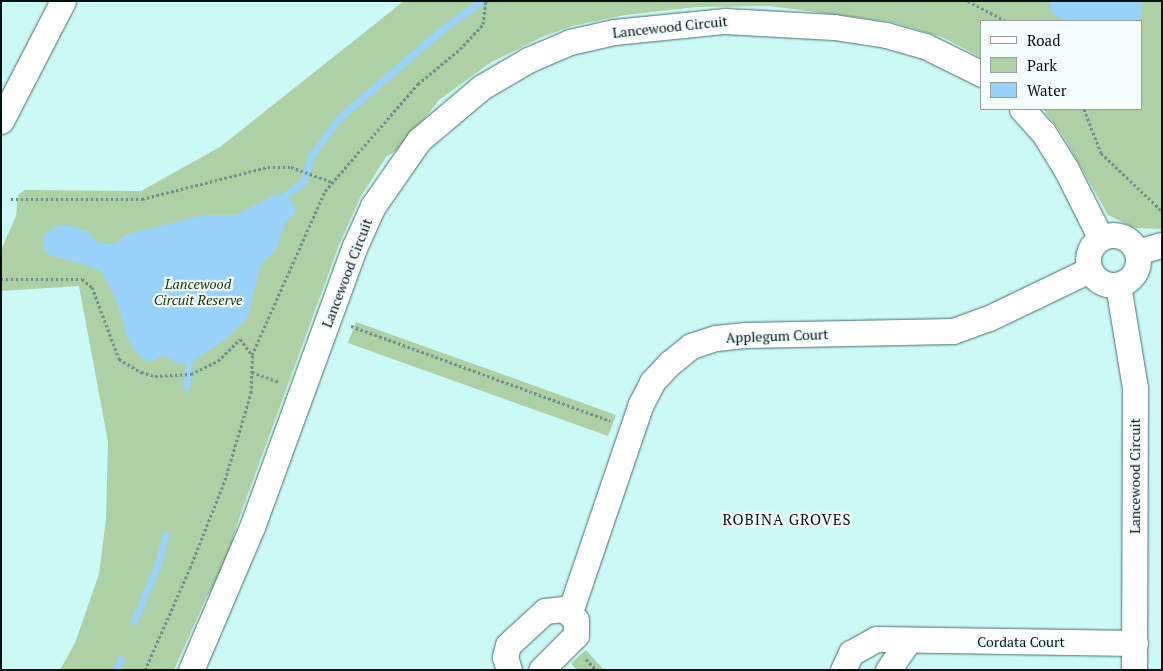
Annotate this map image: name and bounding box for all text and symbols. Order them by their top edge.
street label: Lancewood Circuit [612,13,728,41]
legend [980,20,1143,110]
text: Road [1027,30,1060,50]
text: Park [1027,55,1057,75]
text: Water [1027,80,1066,100]
street label: Lancewood Circuit [318,216,376,330]
park label: Lancewood Circuit Reserve [154,276,242,308]
street label: Applegum Court [725,326,829,346]
street label: Lancewood Circuit [1127,418,1143,534]
district label: ROBINA GROVES [721,511,853,529]
street label: Cordata Court [977,634,1065,650]

